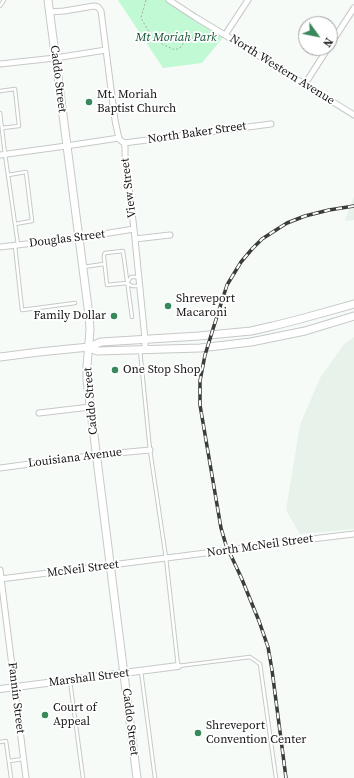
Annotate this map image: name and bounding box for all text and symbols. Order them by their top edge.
north arrow [298,16,338,56]
park label: Mt Moriah Park [135,31,217,45]
street label: North Western Avenue [227,32,337,108]
street label: Caddo Street [47,45,69,113]
place label: Mt. Moriah Baptist Church [97,88,176,116]
marker: Mt. Moriah Baptist Church [84,97,94,107]
street label: North Baker Street [147,119,247,147]
street label: View Street [118,157,140,219]
street label: Douglas Street [28,227,106,251]
place label: Shreveport Macaroni [176,292,235,320]
marker: Shreveport Macaroni [163,301,173,311]
place label: Family Dollar [34,309,106,323]
marker: Family Dollar [109,311,119,321]
place label: One Stop Shop [123,363,201,377]
marker: One Stop Shop [110,365,120,375]
street label: Caddo Street [81,367,101,435]
street label: Louisiana Avenue [27,445,123,471]
street label: North McNeil Street [206,531,314,561]
street label: McNeil Street [46,557,120,581]
street label: Fannin Street [4,662,28,734]
street label: Marshall Street [48,666,130,690]
street label: Caddo Street [119,688,141,756]
place label: Court of Appeal [53,701,97,729]
marker: Court of Appeal [40,710,50,720]
place label: Shreveport Convention Center [206,719,306,747]
marker: Shreveport Convention Center [193,728,203,738]

